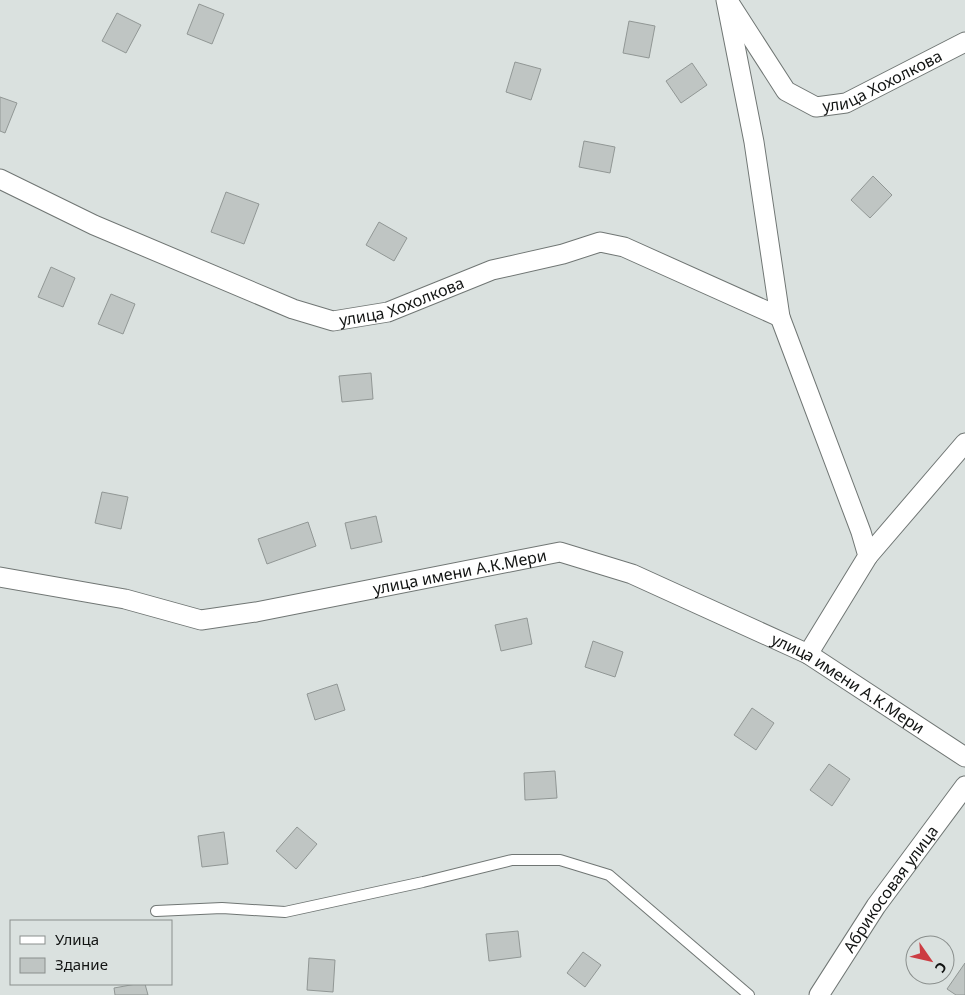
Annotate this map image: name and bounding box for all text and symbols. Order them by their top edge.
street label: улица Хохолкова [821,45,946,117]
street label: улица Хохолкова [338,271,467,331]
street label: улица имени А.К.Мери [371,544,548,600]
street label: улица имени А.К.Мери [768,628,929,739]
street label: Абрикосовая улица [838,821,943,957]
legend [10,920,172,985]
text: Улица [55,929,99,949]
north arrow [905,935,955,985]
text: Здание [55,954,108,974]
text: С [931,958,952,977]

